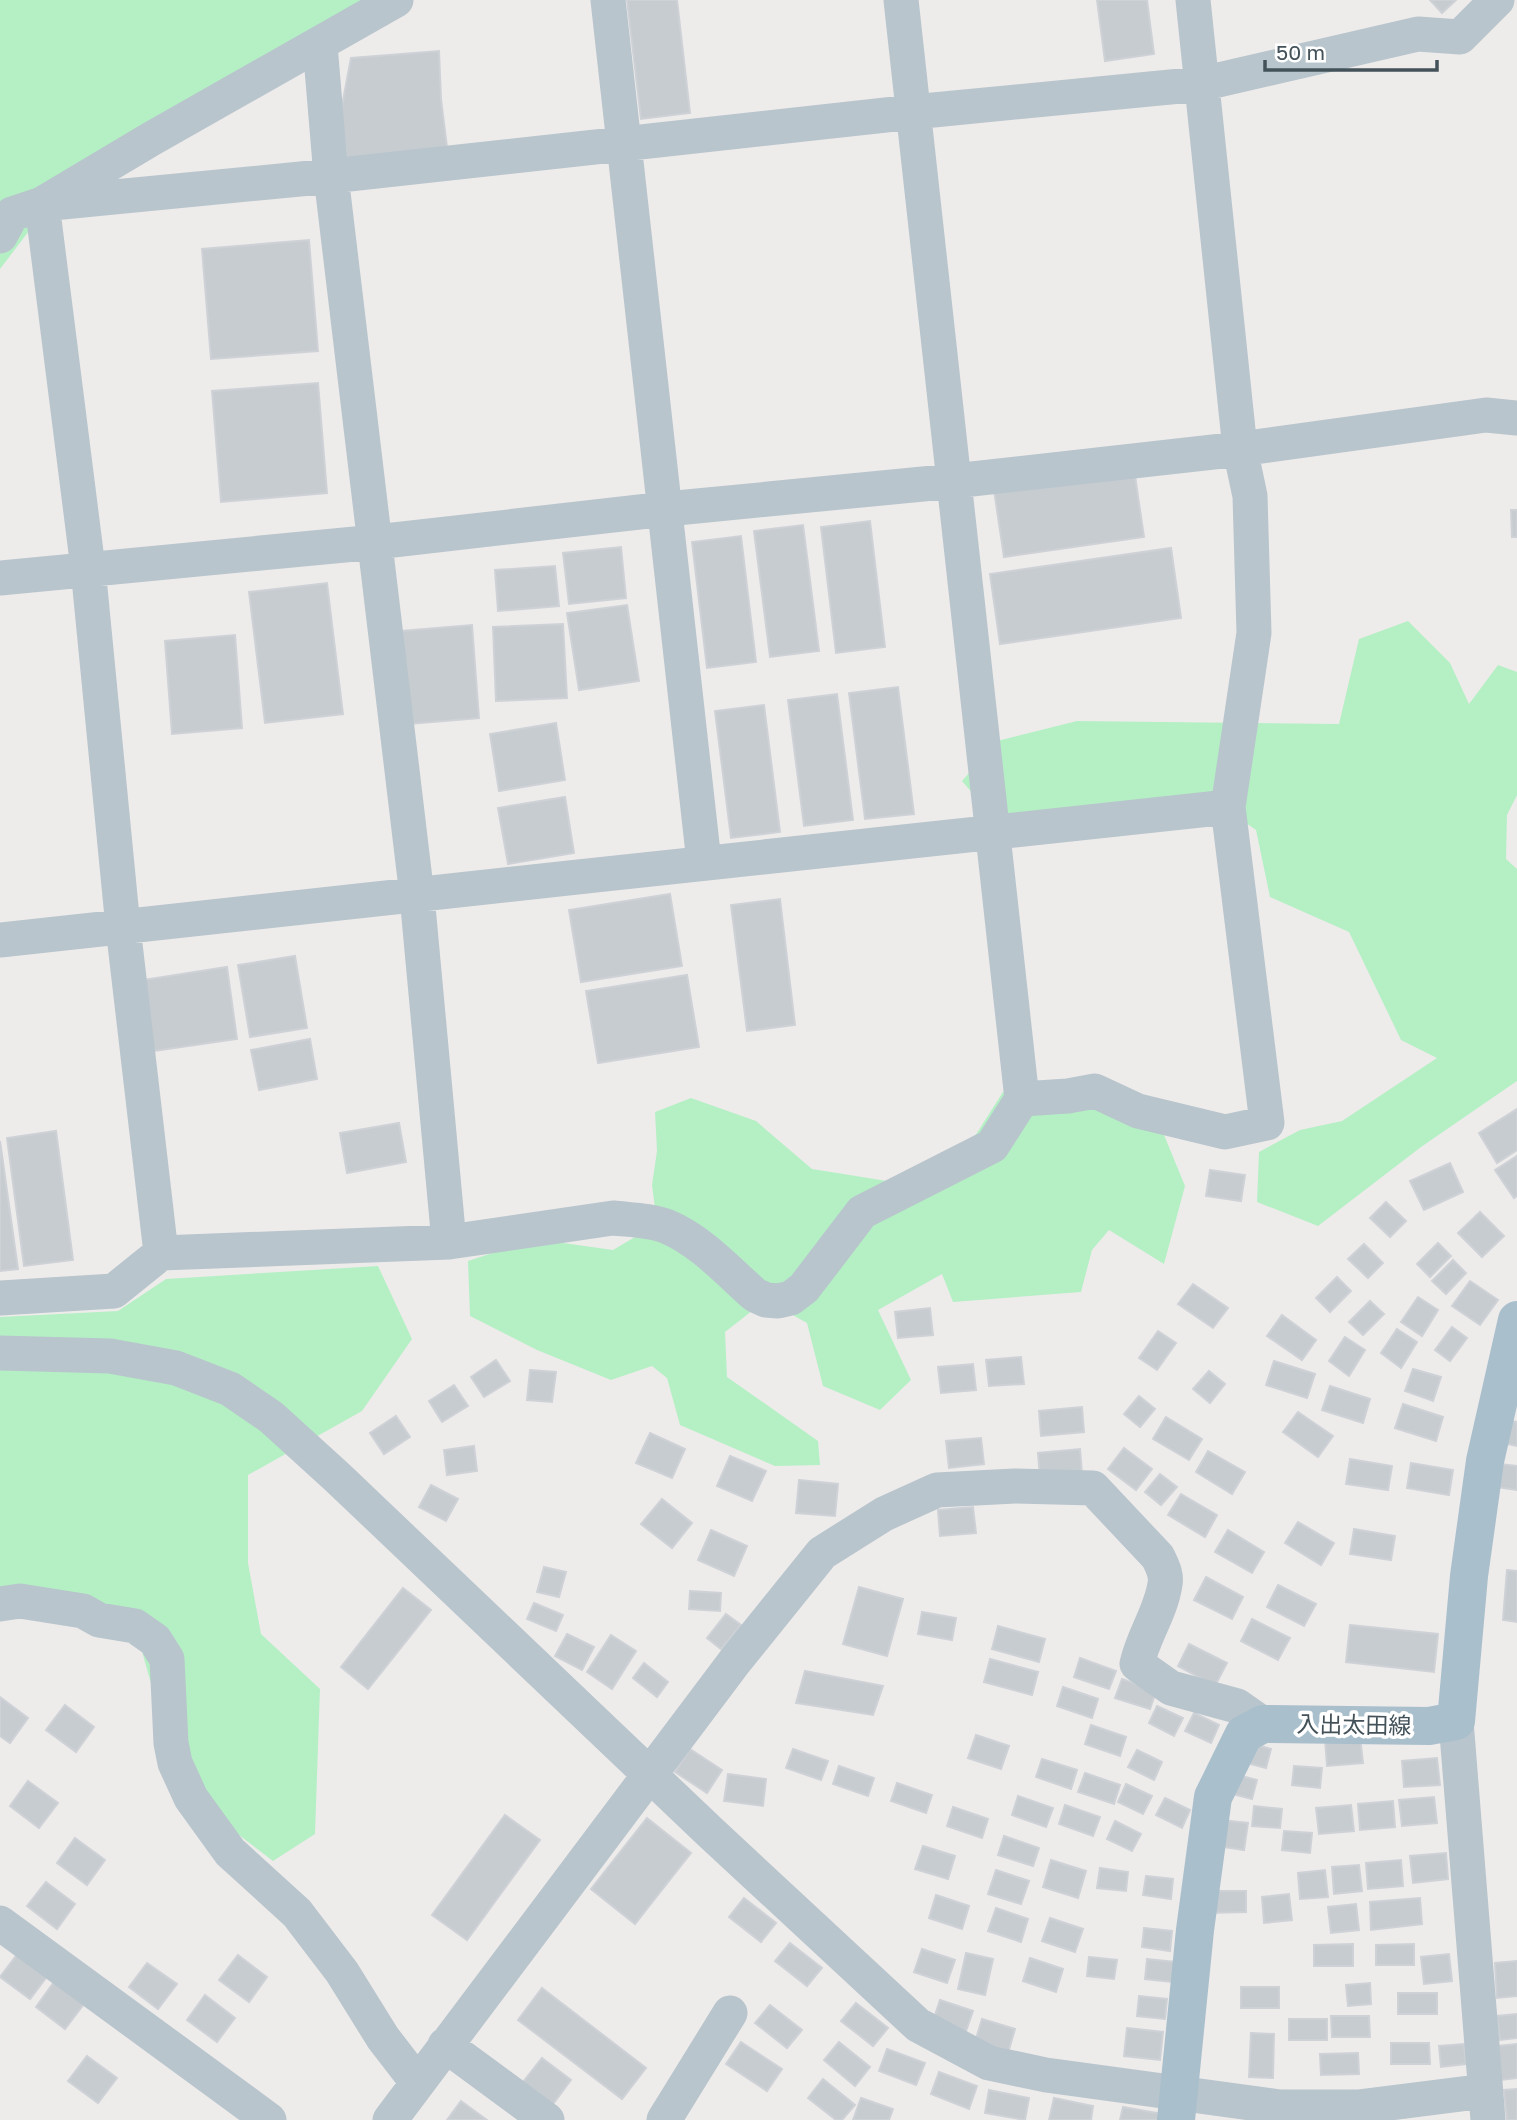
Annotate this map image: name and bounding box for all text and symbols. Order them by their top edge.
scale bar [1265,28,1436,72]
text: 50 m [1276,39,1325,65]
street label: 入出太田線 [1296,1709,1412,1739]

